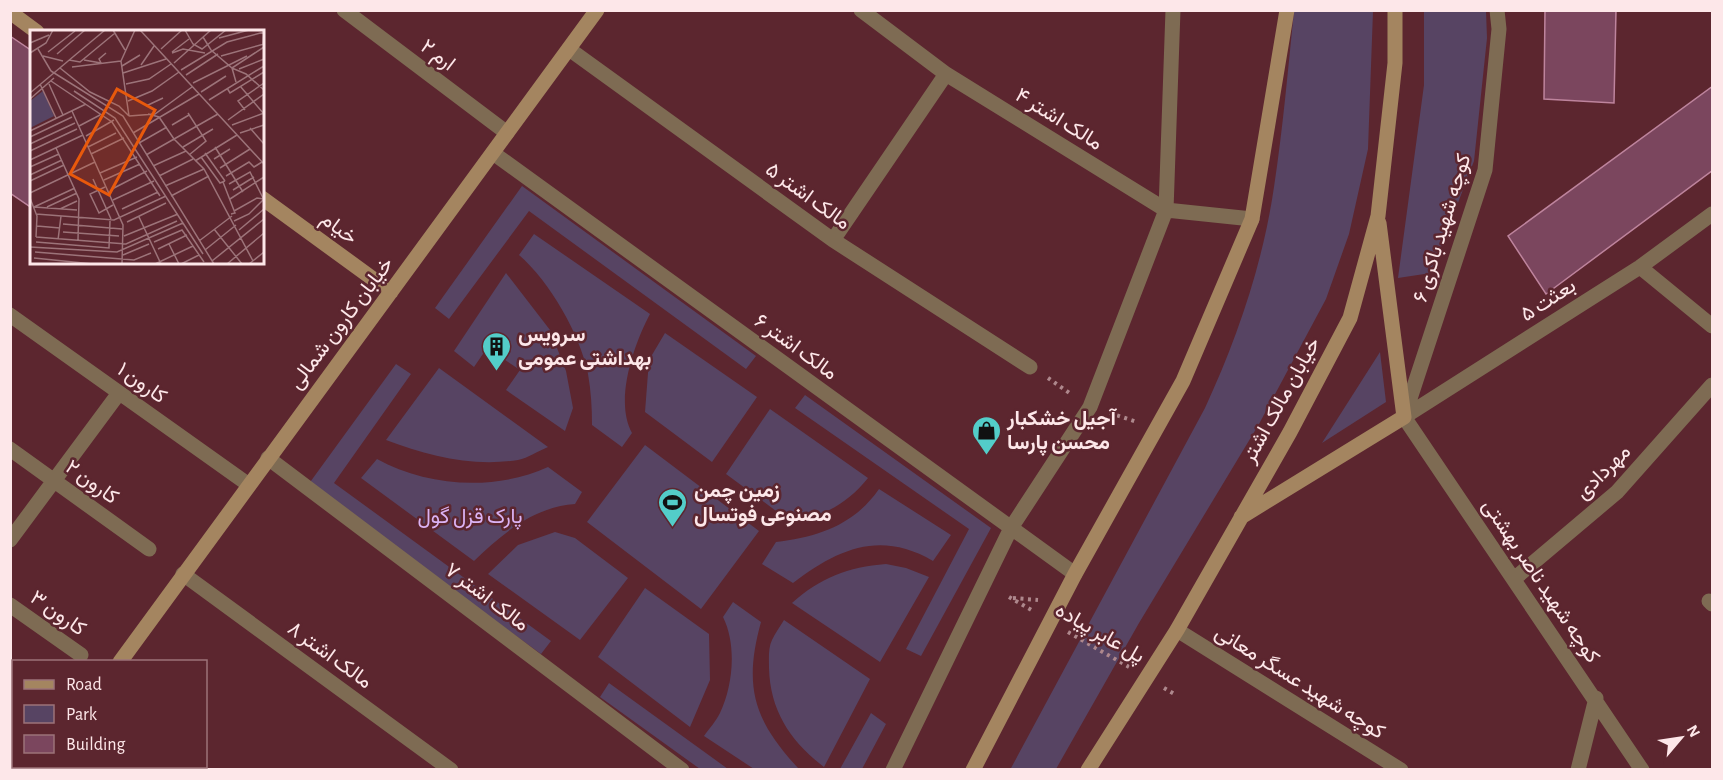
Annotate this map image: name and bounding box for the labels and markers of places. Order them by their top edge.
place label: سرویس بهداشتی عمومی [518,324,651,371]
building icon: سرویس بهداشتی عمومی [481,330,513,372]
place label: آجیل خشکبار محسن پارسا [1006,408,1117,456]
shop icon: آجیل خشکبار محسن پارسا [970,414,1002,456]
place label: زمین چمن مصنوعی فوتسال [694,480,832,527]
sports icon: زمین چمن مصنوعی فوتسال [657,486,689,528]

